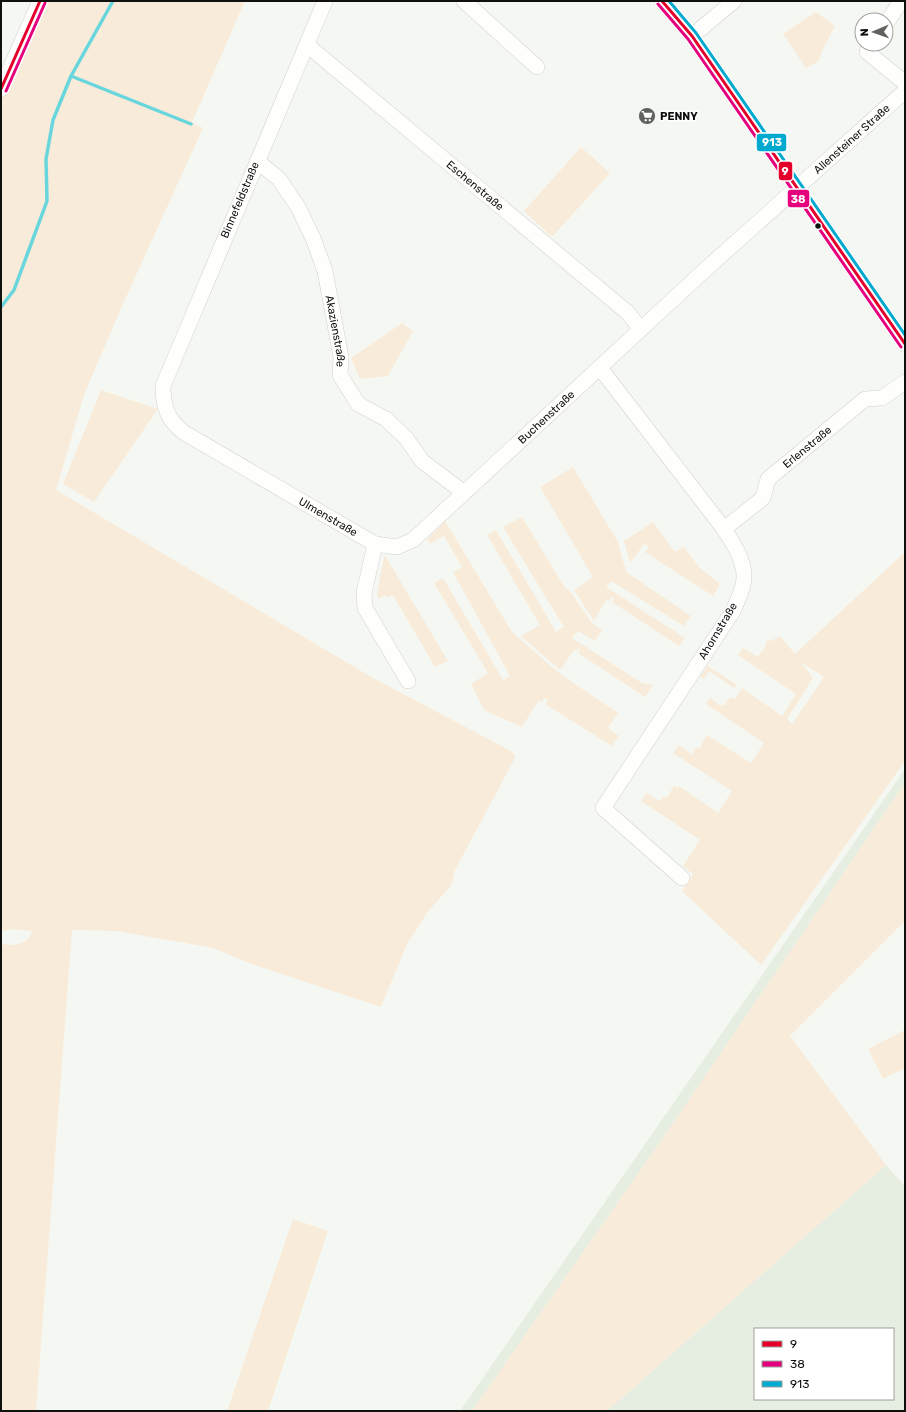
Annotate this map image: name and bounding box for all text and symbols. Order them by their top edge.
north arrow [854,12,894,52]
text: N [858,28,871,37]
street label: Allensteiner Straße [811,101,892,176]
supermarket icon: PENNY [637,106,657,126]
place label: PENNY [660,110,698,123]
line badge: 913 [756,133,787,152]
text: 913 [762,136,782,149]
street label: Eschenstraße [444,158,506,213]
street label: Binnefeldstraße [218,160,262,240]
line badge: 9 [778,161,793,181]
text: 9 [781,165,789,178]
line badge: 38 [787,189,810,208]
text: 38 [791,193,805,206]
unlabelled marker [813,221,823,231]
street label: Akazienstraße [323,294,348,368]
street label: Buchenstraße [515,388,577,446]
street label: Erlenstraße [780,423,834,471]
street label: Ulmenstraße [296,494,360,539]
street label: Ahornstraße [696,600,740,662]
legend [754,1328,894,1400]
text: 9 [790,1337,797,1351]
text: 38 [790,1357,805,1371]
text: 913 [790,1377,809,1391]

